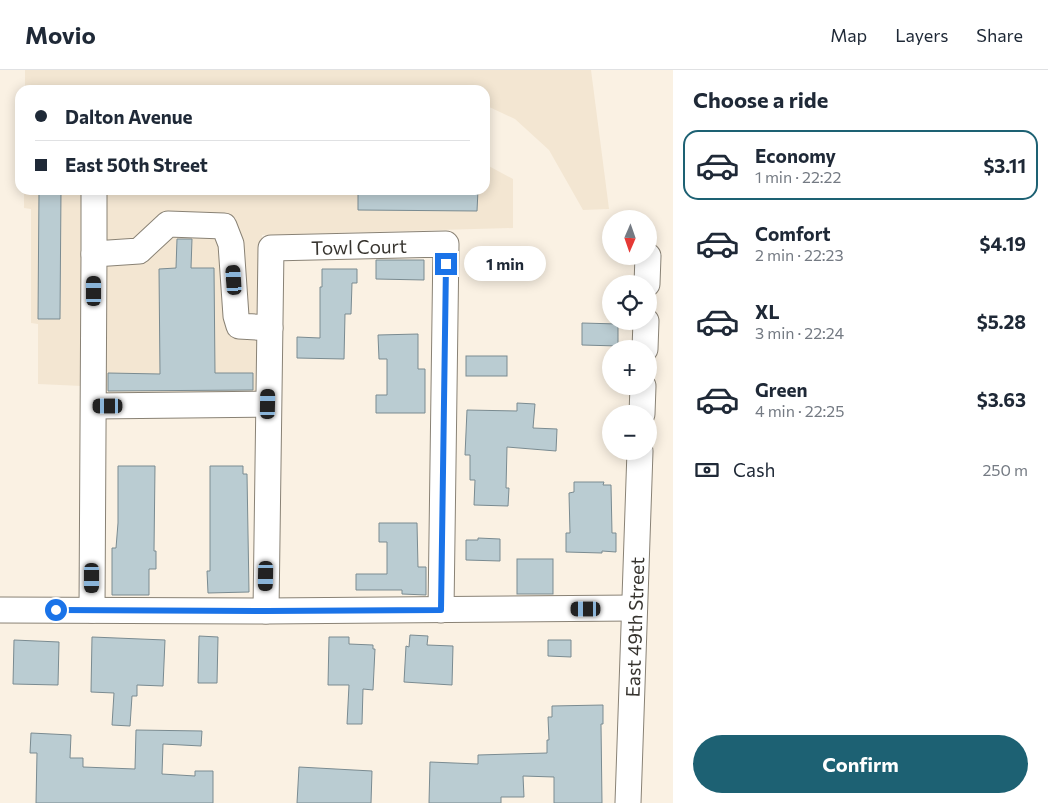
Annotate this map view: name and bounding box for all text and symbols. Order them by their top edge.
text: Movio [25,20,96,49]
text: Map [830,24,867,46]
text: Layers [895,24,948,46]
text: Share [976,24,1023,46]
text: Choose a ride [693,86,828,113]
text: Dalton Avenue [65,105,193,128]
icon: car [695,143,740,188]
text: Economy [755,144,836,167]
text: East 50th Street [65,153,208,176]
text: $3.11 [983,154,1026,177]
text: 1 min · 22:22 [755,167,841,186]
north arrow [602,210,658,265]
map controls [602,210,657,460]
icon: car [695,221,740,266]
text: Comfort [755,222,831,245]
text: $4.19 [980,232,1026,255]
street label: Towl Court [311,233,407,259]
text: 2 min · 22:23 [755,245,844,264]
callout: 1 min [464,246,546,282]
route end [435,253,457,275]
text: 1 min [486,254,524,273]
car [225,265,242,295]
button: locate [602,275,657,330]
car [86,276,101,306]
icon: car [695,299,740,344]
text: XL [755,300,780,323]
text: $5.28 [977,310,1026,333]
text: 3 min · 22:24 [755,323,844,342]
button: + [602,340,657,395]
icon: car [695,377,740,422]
text: Green [755,378,807,401]
text: $3.63 [977,388,1026,411]
car [260,389,275,419]
car [93,399,123,414]
text: 4 min · 22:25 [755,401,844,420]
button: − [602,405,657,460]
icon: cash [693,456,721,484]
text: Cash [733,458,775,481]
text: 250 m [982,460,1028,479]
street label: East 49th Street [620,556,648,698]
car [258,561,273,591]
car [84,563,99,593]
route start [45,599,67,621]
car [571,602,601,617]
button: Confirm [693,735,1028,793]

